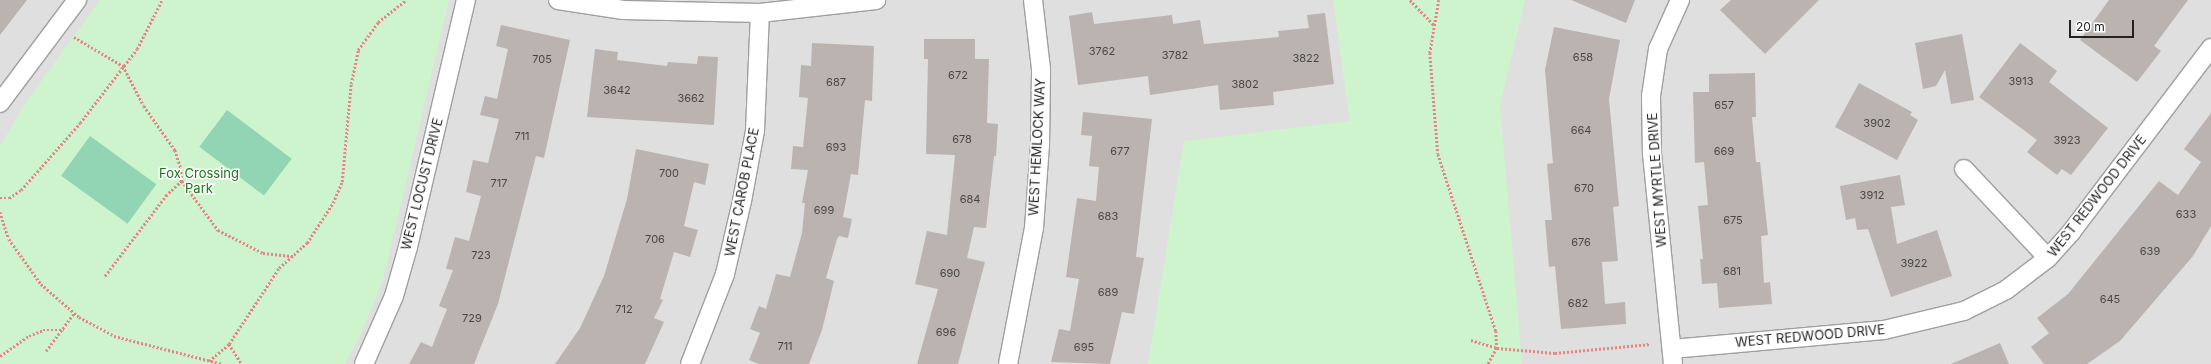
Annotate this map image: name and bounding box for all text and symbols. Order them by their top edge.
scale bar [2071,12,2136,38]
text: 20 m [2076,19,2105,34]
house number: 3762 [1089,44,1115,58]
house number: 3782 [1162,48,1188,62]
house number: 658 [1573,50,1593,64]
house number: 3822 [1292,51,1320,65]
house number: 705 [532,52,552,66]
house number: 672 [948,68,968,82]
house number: 3913 [2009,74,2033,88]
house number: 687 [826,75,846,89]
house number: 3802 [1231,77,1259,91]
street label: WEST HEMLOCK WAY [1026,78,1048,216]
house number: 3642 [603,83,631,97]
house number: 3662 [677,91,705,105]
house number: 657 [1714,98,1734,112]
street label: WEST MYRTLE DRIVE [1645,112,1669,248]
street label: WEST LOCUST DRIVE [398,116,446,252]
house number: 3902 [1863,116,1891,130]
house number: 664 [1571,123,1591,137]
street label: WEST CAROB PLACE [722,126,762,258]
house number: 711 [514,129,530,143]
house number: 678 [952,132,972,146]
street label: WEST REDWOOD DRIVE [2045,132,2149,260]
house number: 3923 [2053,133,2081,147]
house number: 693 [826,140,846,154]
house number: 677 [1110,144,1130,158]
house number: 669 [1714,144,1734,158]
park label: Fox Crossing Park [159,166,239,197]
house number: 700 [659,166,679,180]
house number: 717 [491,176,507,190]
house number: 670 [1574,181,1594,195]
house number: 3912 [1860,188,1884,202]
house number: 684 [960,192,980,206]
house number: 699 [814,203,834,217]
house number: 633 [2176,207,2196,221]
house number: 683 [1098,209,1118,223]
house number: 675 [1723,213,1743,227]
house number: 706 [645,232,665,246]
house number: 676 [1571,235,1591,249]
house number: 639 [2140,244,2160,258]
house number: 723 [471,248,491,262]
house number: 3922 [1900,256,1928,270]
house number: 681 [1723,264,1741,278]
house number: 690 [940,266,960,280]
house number: 689 [1098,285,1118,299]
house number: 645 [2100,292,2120,306]
house number: 682 [1568,296,1588,310]
house number: 712 [615,302,633,316]
house number: 729 [462,311,482,325]
street label: WEST REDWOOD DRIVE [1734,322,1886,350]
house number: 696 [936,325,956,339]
house number: 711 [777,339,793,353]
house number: 695 [1074,340,1094,354]

